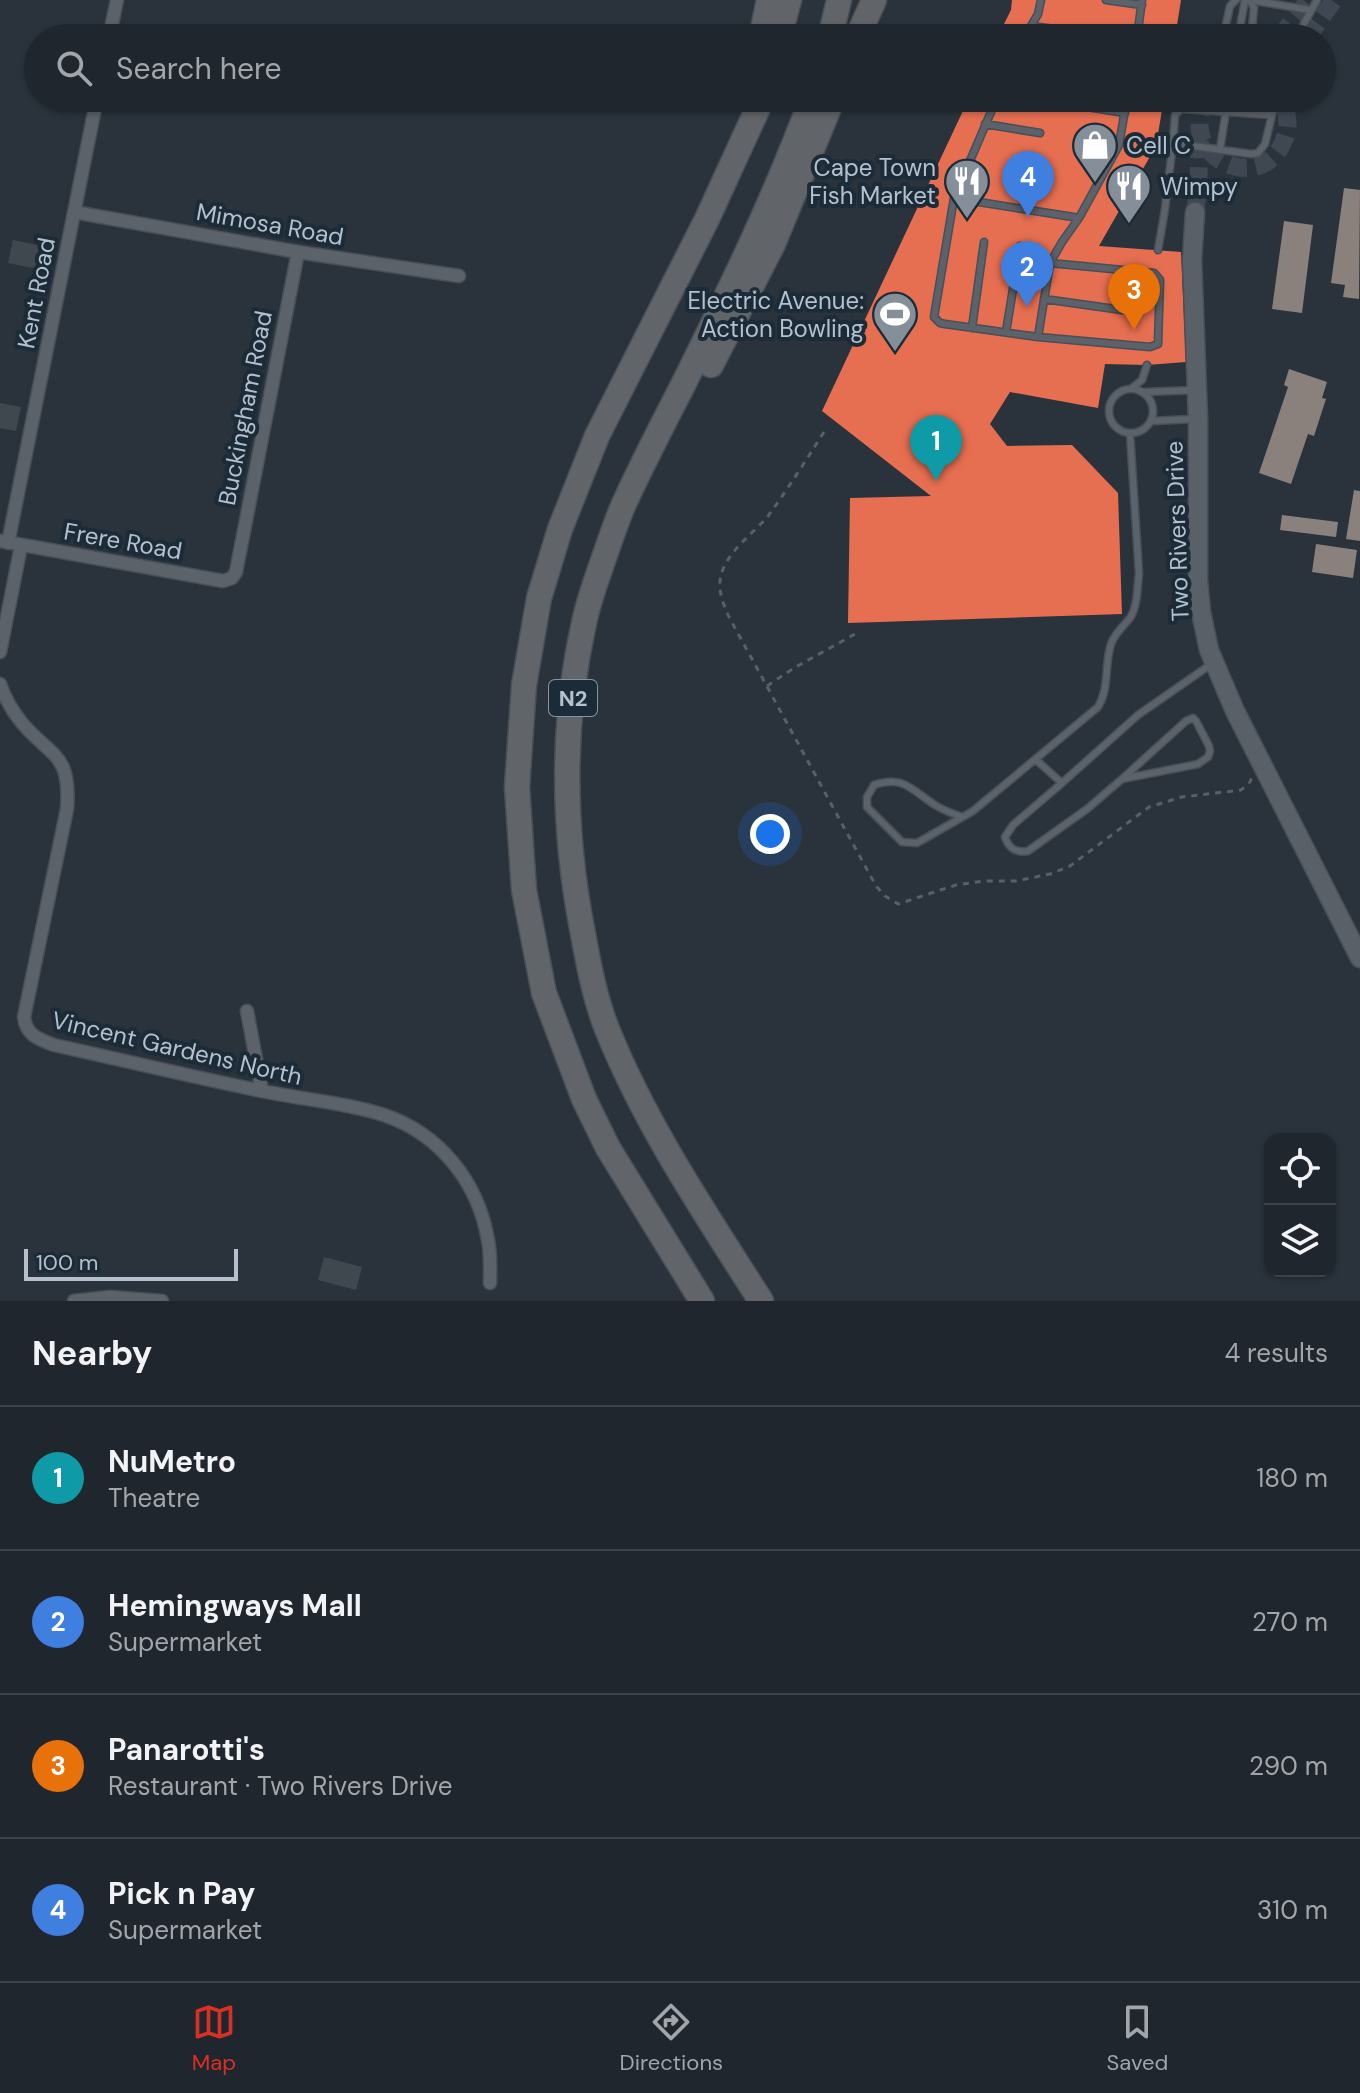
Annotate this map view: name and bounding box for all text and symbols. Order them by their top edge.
search box [24,24,1336,112]
icon: search [52,46,96,90]
text: Search here [116,49,282,88]
shop icon: Cell C [1071,121,1119,184]
place label: Cell C [1126,130,1191,161]
pin: 4 [1002,151,1054,217]
place label: Cape Town Fish Market [809,152,936,211]
restaurant icon: Cape Town Fish Market [943,157,991,220]
restaurant icon: Wimpy [1105,162,1153,225]
place label: Wimpy [1160,171,1238,202]
street label: Mimosa Road [194,196,346,252]
street label: Kent Road [10,235,62,351]
pin: 2 [1001,241,1053,307]
pin: 3 [1108,264,1160,330]
place label: Electric Avenue: Action Bowling [688,285,864,344]
sports icon: Electric Avenue: Action Bowling [871,290,919,353]
street label: Buckingham Road [211,308,279,508]
pin: 1 [910,415,962,481]
street label: Two Rivers Drive [1158,440,1196,622]
street label: Frere Road [62,515,184,567]
road number: N2 [549,680,597,716]
your location [750,814,790,854]
street label: Vincent Gardens North [49,1004,305,1092]
map controls [1264,1133,1336,1277]
button: locate [1264,1133,1336,1205]
button: layers [1264,1205,1336,1277]
scale bar [24,1245,238,1281]
text: 100 m [36,1248,98,1277]
text: Nearby [32,1331,152,1376]
text: 4 results [1224,1336,1328,1370]
text: NuMetro [108,1442,236,1481]
text: 1 [53,1461,63,1495]
text: 180 m [1256,1461,1328,1495]
text: Theatre [108,1481,200,1515]
text: Hemingways Mall [108,1586,362,1625]
text: 2 [50,1605,66,1639]
text: 270 m [1252,1605,1328,1639]
text: Supermarket [108,1625,262,1659]
text: Panarotti's [108,1730,265,1769]
text: 3 [50,1749,66,1783]
text: 290 m [1249,1749,1328,1783]
text: Restaurant · Two Rivers Drive [108,1769,453,1803]
text: Pick n Pay [108,1874,255,1913]
text: 4 [50,1893,66,1927]
text: 310 m [1257,1893,1328,1927]
text: Supermarket [108,1913,262,1947]
tab: Map [192,2000,236,2077]
tab: Directions [620,2000,723,2077]
tab: Saved [1107,2000,1168,2077]

